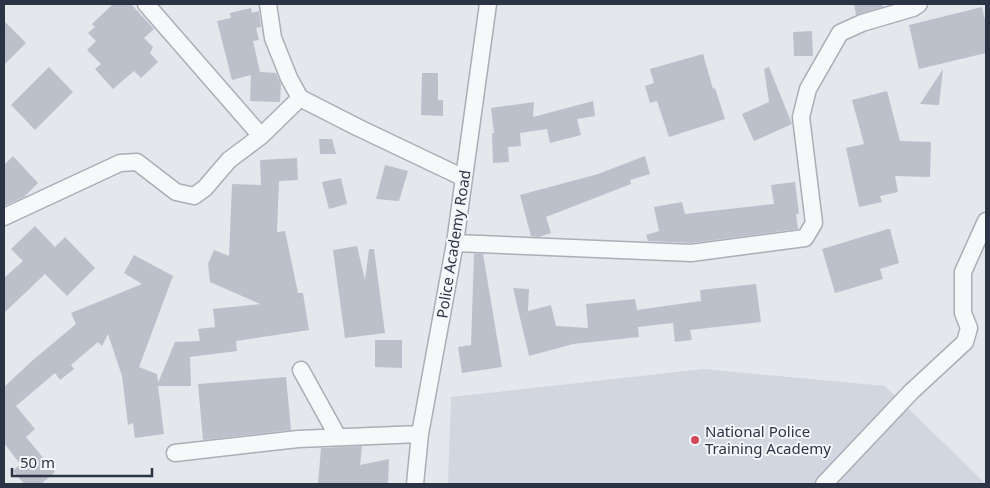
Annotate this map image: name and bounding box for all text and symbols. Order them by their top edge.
street label: Police Academy Road [431,168,475,320]
place label: National Police Training Academy [705,421,831,458]
marker: National Police Training Academy [689,434,701,446]
scale bar [12,446,152,478]
text: 50 m [20,452,55,472]

